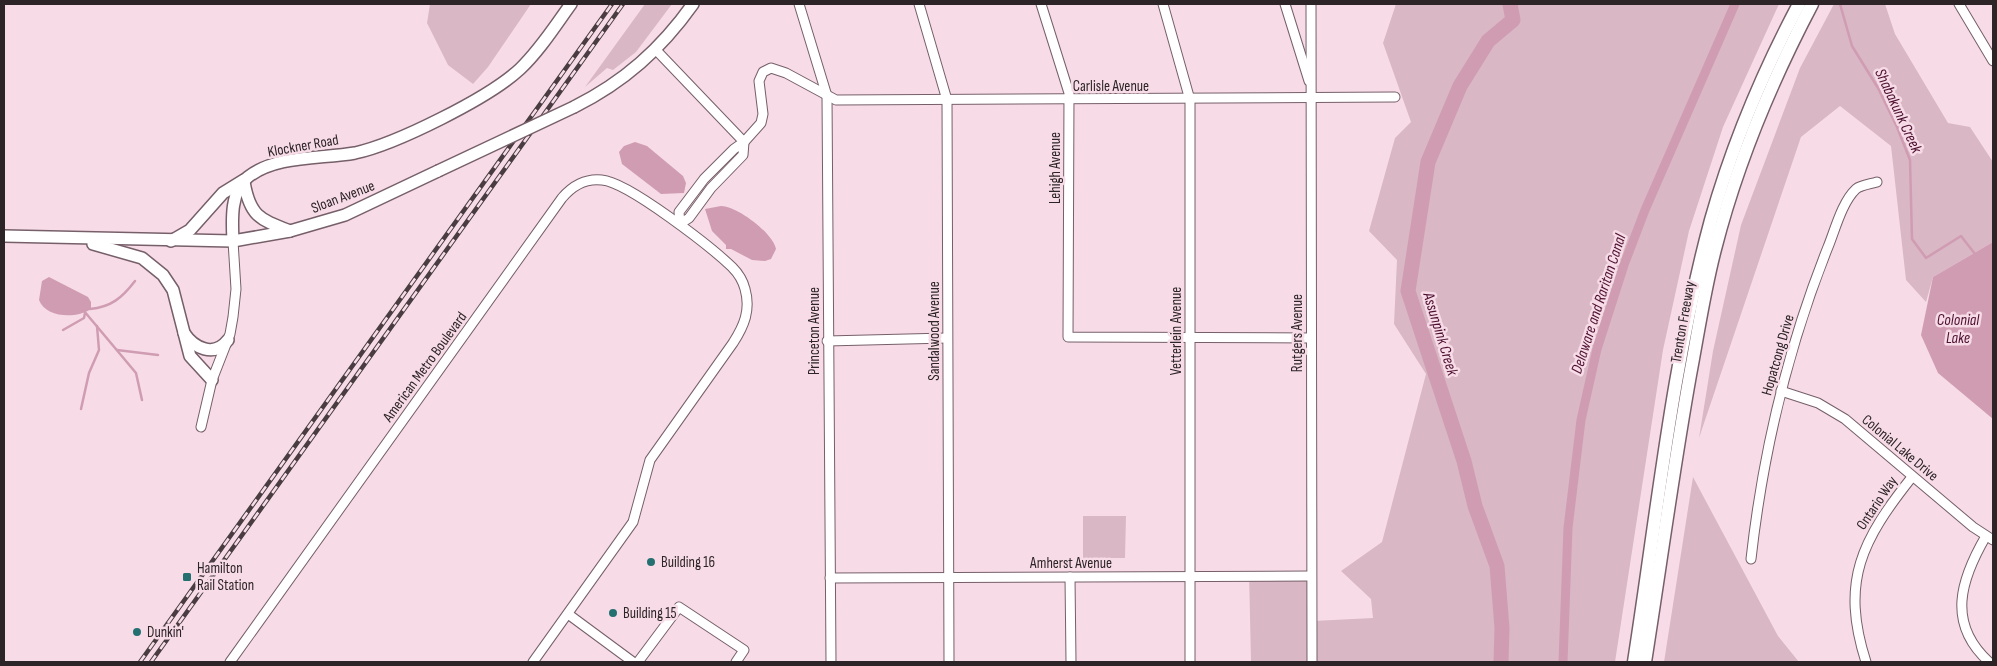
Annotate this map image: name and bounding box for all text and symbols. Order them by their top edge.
water label: Shabakunk Creek [1870,66,1926,157]
street label: Carlisle Avenue [1073,77,1149,96]
street label: Klockner Road [266,130,340,162]
street label: Lehigh Avenue [1046,132,1065,204]
street label: Sloan Avenue [308,176,378,218]
water label: Delaware and Raritan Canal [1568,231,1631,376]
street label: Trenton Freeway [1666,280,1700,364]
street label: Sandalwood Avenue [925,281,944,381]
street label: Princeton Avenue [805,287,824,375]
street label: Vetterlein Avenue [1167,287,1186,375]
water label: Assunpink Creek [1418,289,1462,379]
street label: Rutgers Avenue [1288,294,1307,372]
street label: American Metro Boulevard [378,308,471,427]
water label: Colonial Lake [1937,311,1980,348]
street label: Hopatcong Drive [1757,312,1799,398]
street label: Colonial Lake Drive [1858,411,1942,485]
street label: Ontario Way [1852,472,1902,533]
place label: Building 16 [661,553,715,572]
street label: Amherst Avenue [1029,554,1112,573]
marker: Building 16 [645,556,657,568]
place label: Hamilton Rail Station [197,559,254,595]
marker: Hamilton Rail Station [181,571,193,583]
place label: Building 15 [623,604,677,623]
marker: Building 15 [607,607,619,619]
place label: Dunkin' [147,623,184,642]
marker: Dunkin' [131,626,143,638]

